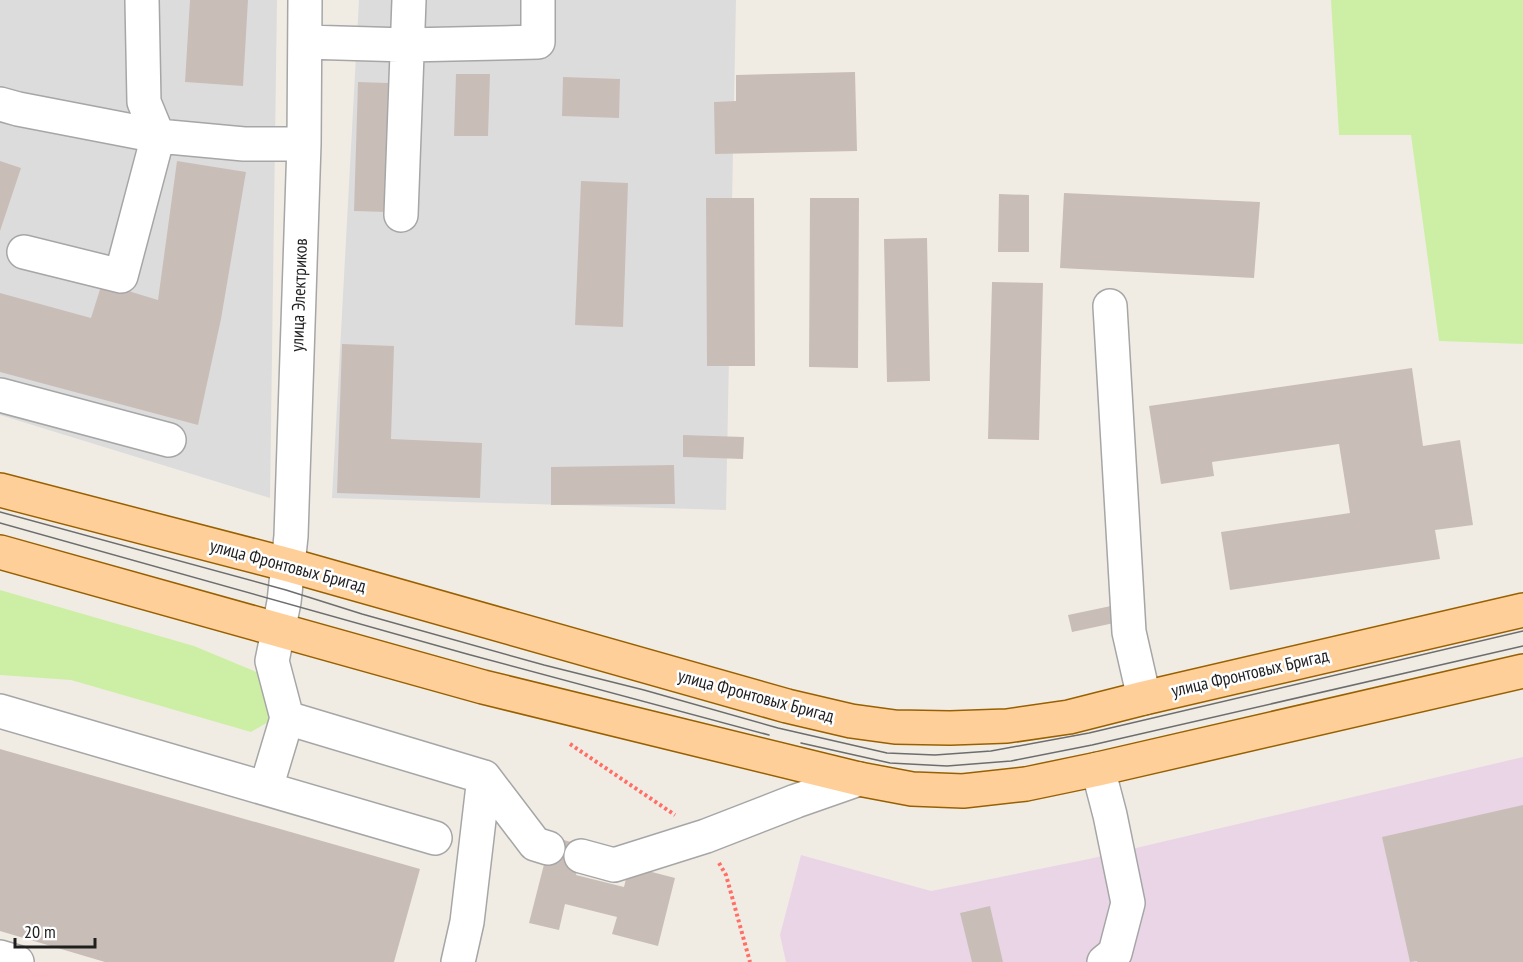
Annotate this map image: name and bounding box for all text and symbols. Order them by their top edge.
street label: улица Электриков [285,238,312,352]
street label: улица Фронтовых Бригад [207,534,369,597]
street label: улица Фронтовых Бригад [1169,643,1331,702]
street label: улица Фронтовых Бригад [675,664,837,727]
scale bar [15,911,94,949]
text: 20 m [24,920,56,943]

